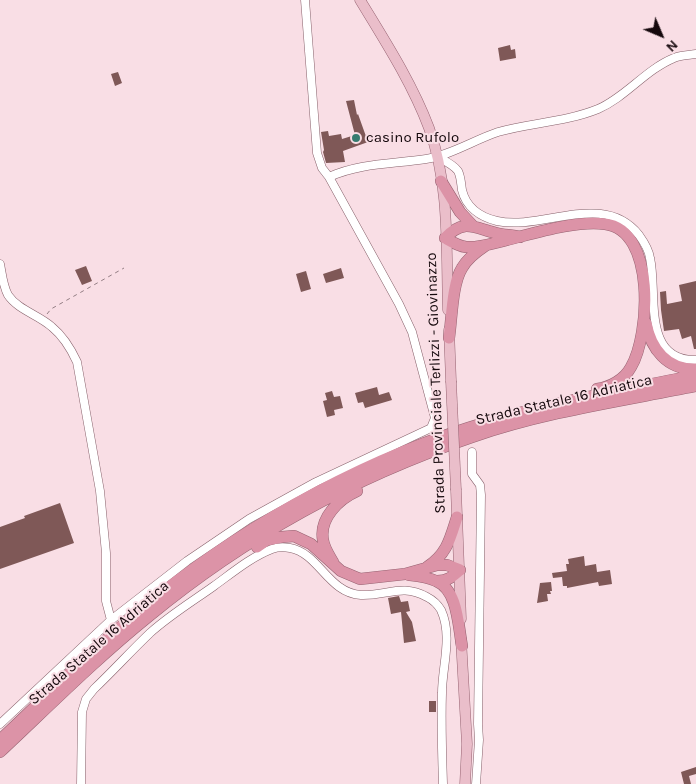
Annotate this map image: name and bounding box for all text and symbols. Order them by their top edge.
north arrow [636,10,686,60]
text: N [662,36,682,56]
place label: casino Rufolo [366,129,459,147]
marker: casino Rufolo [350,132,362,144]
street label: Strada Provinciale Terlizzi - Giovinazzo [422,252,450,514]
street label: Strada Statale 16 Adriatica [474,371,654,429]
street label: Strada Statale 16 Adriatica [25,577,173,709]

